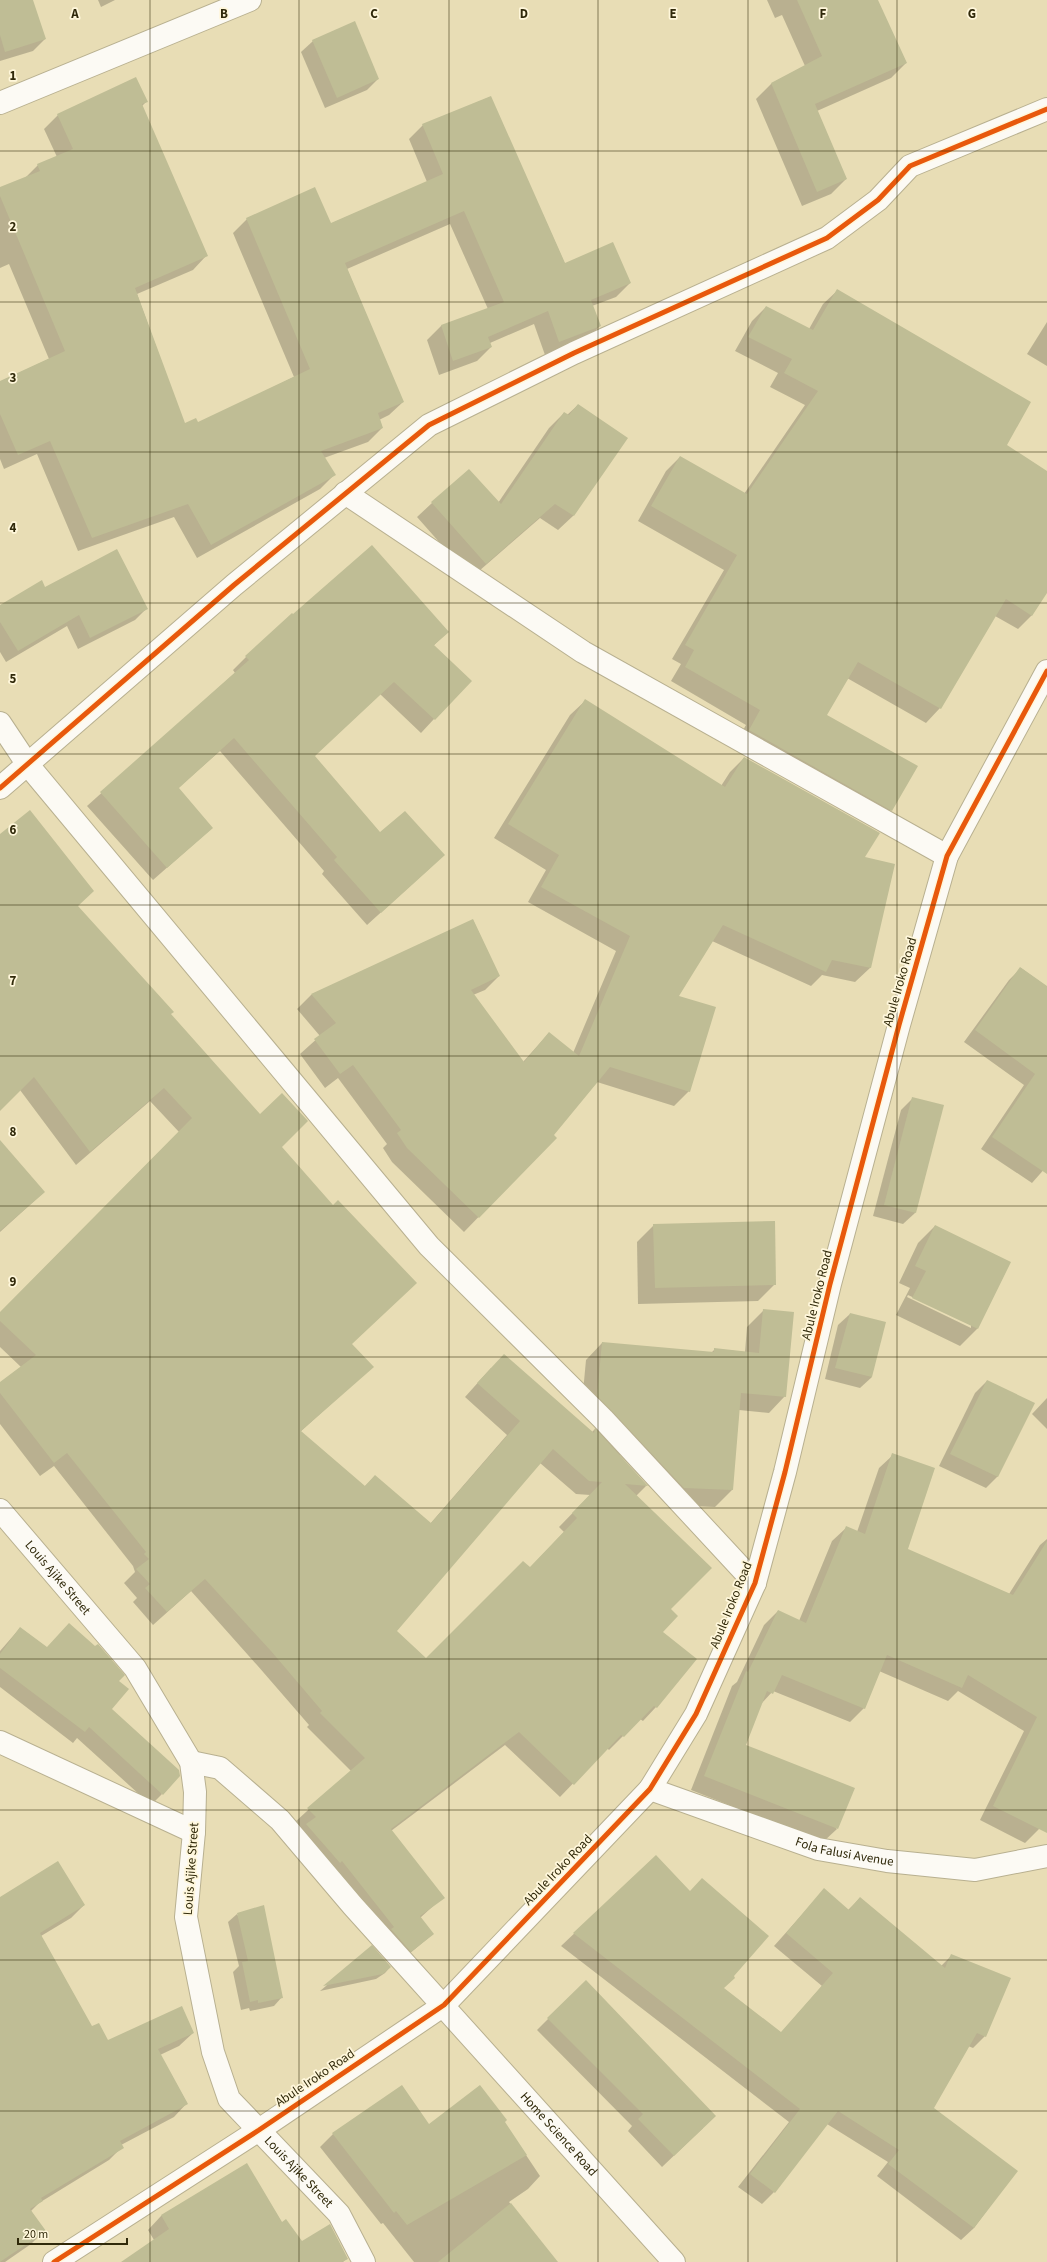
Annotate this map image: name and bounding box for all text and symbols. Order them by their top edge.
text: A [70,5,79,23]
text: B [220,5,228,23]
text: C [370,5,378,23]
text: D [520,5,528,23]
text: E [669,5,677,23]
text: F [820,5,827,23]
text: G [968,5,976,23]
text: 1 [10,67,17,85]
text: 2 [10,218,17,236]
text: 3 [10,369,17,387]
text: 4 [10,519,17,537]
text: 5 [10,670,17,688]
text: 6 [10,821,17,839]
street label: Abule Iroko Road [879,935,921,1029]
text: 7 [10,972,17,990]
text: 8 [10,1123,17,1141]
street label: Abule Iroko Road [797,1248,837,1342]
text: 9 [10,1273,17,1291]
street label: Louis Ajike Street [21,1536,95,1619]
street label: Abule Iroko Road [705,1559,757,1651]
street label: Louis Ajike Street [179,1821,203,1916]
street label: Abule Iroko Road [519,1831,597,1909]
street label: Fola Falusi Avenue [793,1833,895,1871]
street label: Abule Iroko Road [272,2045,358,2111]
street label: Home Science Road [516,2088,601,2180]
street label: Louis Ajike Street [260,2132,338,2212]
scale bar [18,2220,127,2246]
text: 20 m [24,2226,48,2243]

